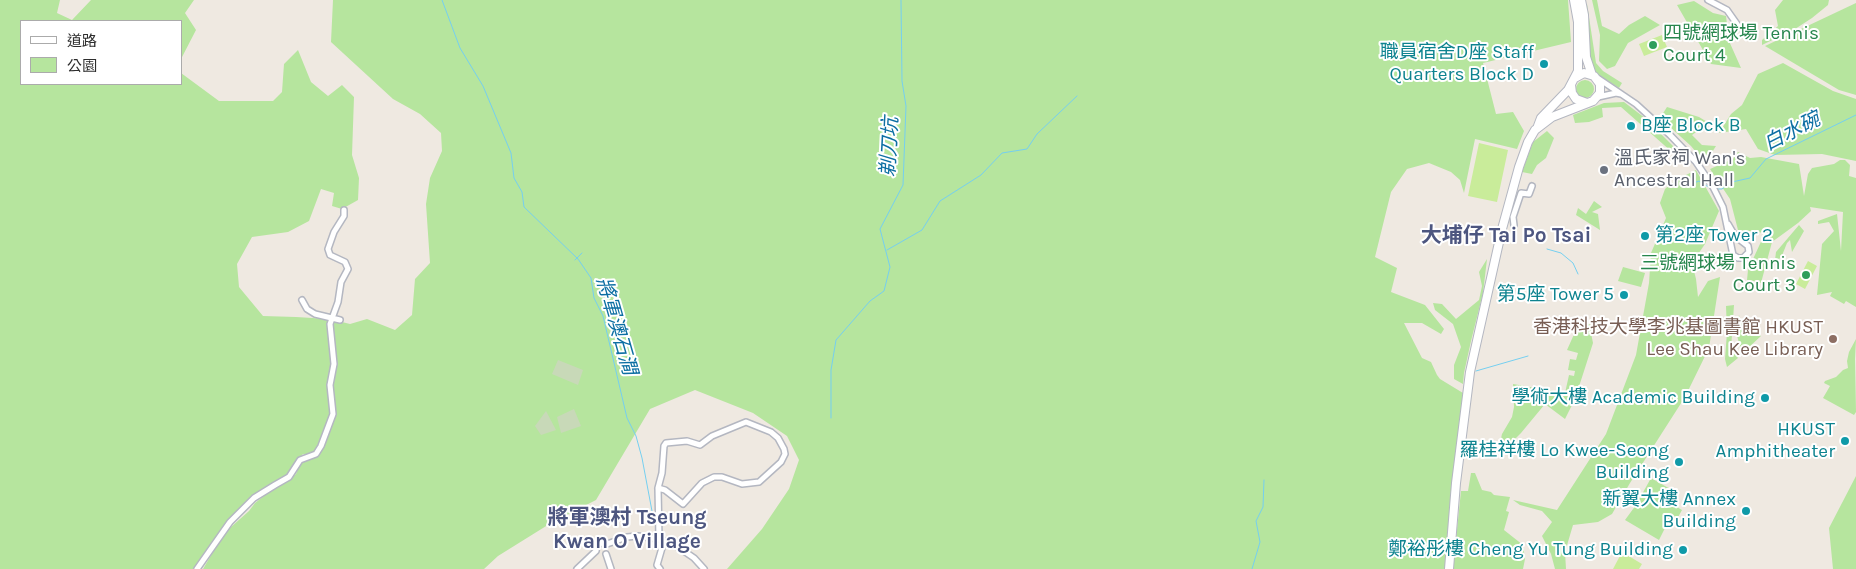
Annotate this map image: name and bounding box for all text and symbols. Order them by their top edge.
legend [20,20,182,85]
place label: 四號網球場 Tennis Court 4 [1663,23,1819,67]
text: 道路 [67,32,97,50]
marker: 四號網球場 Tennis Court 4 [1647,39,1659,51]
place label: 職員宿舍D座 Staff Quarters Block D [1380,42,1534,86]
text: 公園 [67,57,97,75]
marker: 職員宿舍D座 Staff Quarters Block D [1538,58,1550,70]
water label: 白水碗 [1760,108,1824,156]
place label: B座 Block B [1641,115,1741,137]
water label: 剃刀坑 [876,116,904,178]
marker: B座 Block B [1625,120,1637,132]
place label: 溫氏家祠 Wan's Ancestral Hall [1614,148,1745,192]
marker: 溫氏家祠 Wan's Ancestral Hall [1598,164,1610,176]
district label: 大埔仔 Tai Po Tsai [1421,223,1591,249]
place label: 第2座 Tower 2 [1655,225,1773,247]
marker: 第2座 Tower 2 [1639,230,1651,242]
place label: 三號網球場 Tennis Court 3 [1640,253,1796,297]
marker: 三號網球場 Tennis Court 3 [1800,269,1812,281]
water label: 將軍澳石澗 [591,275,641,377]
place label: 第5座 Tower 5 [1497,284,1614,306]
marker: 第5座 Tower 5 [1618,289,1630,301]
place label: 香港科技大學李兆基圖書館 HKUST Lee Shau Kee Library [1533,317,1823,361]
marker: 香港科技大學李兆基圖書館 HKUST Lee Shau Kee Library [1827,333,1839,345]
place label: 學術大樓 Academic Building [1511,387,1755,409]
marker: 學術大樓 Academic Building [1759,392,1771,404]
place label: HKUST Amphitheater [1715,419,1835,463]
marker: HKUST Amphitheater [1839,435,1851,447]
place label: 羅桂祥樓 Lo Kwee-Seong Building [1459,440,1669,484]
marker: 羅桂祥樓 Lo Kwee-Seong Building [1673,456,1685,468]
place label: 新翼大樓 Annex Building [1602,489,1736,533]
district label: 將軍澳村 Tseung Kwan O Village [547,505,707,555]
marker: 新翼大樓 Annex Building [1740,505,1752,517]
place label: 鄭裕彤樓 Cheng Yu Tung Building [1388,539,1673,561]
marker: 鄭裕彤樓 Cheng Yu Tung Building [1677,544,1689,556]

